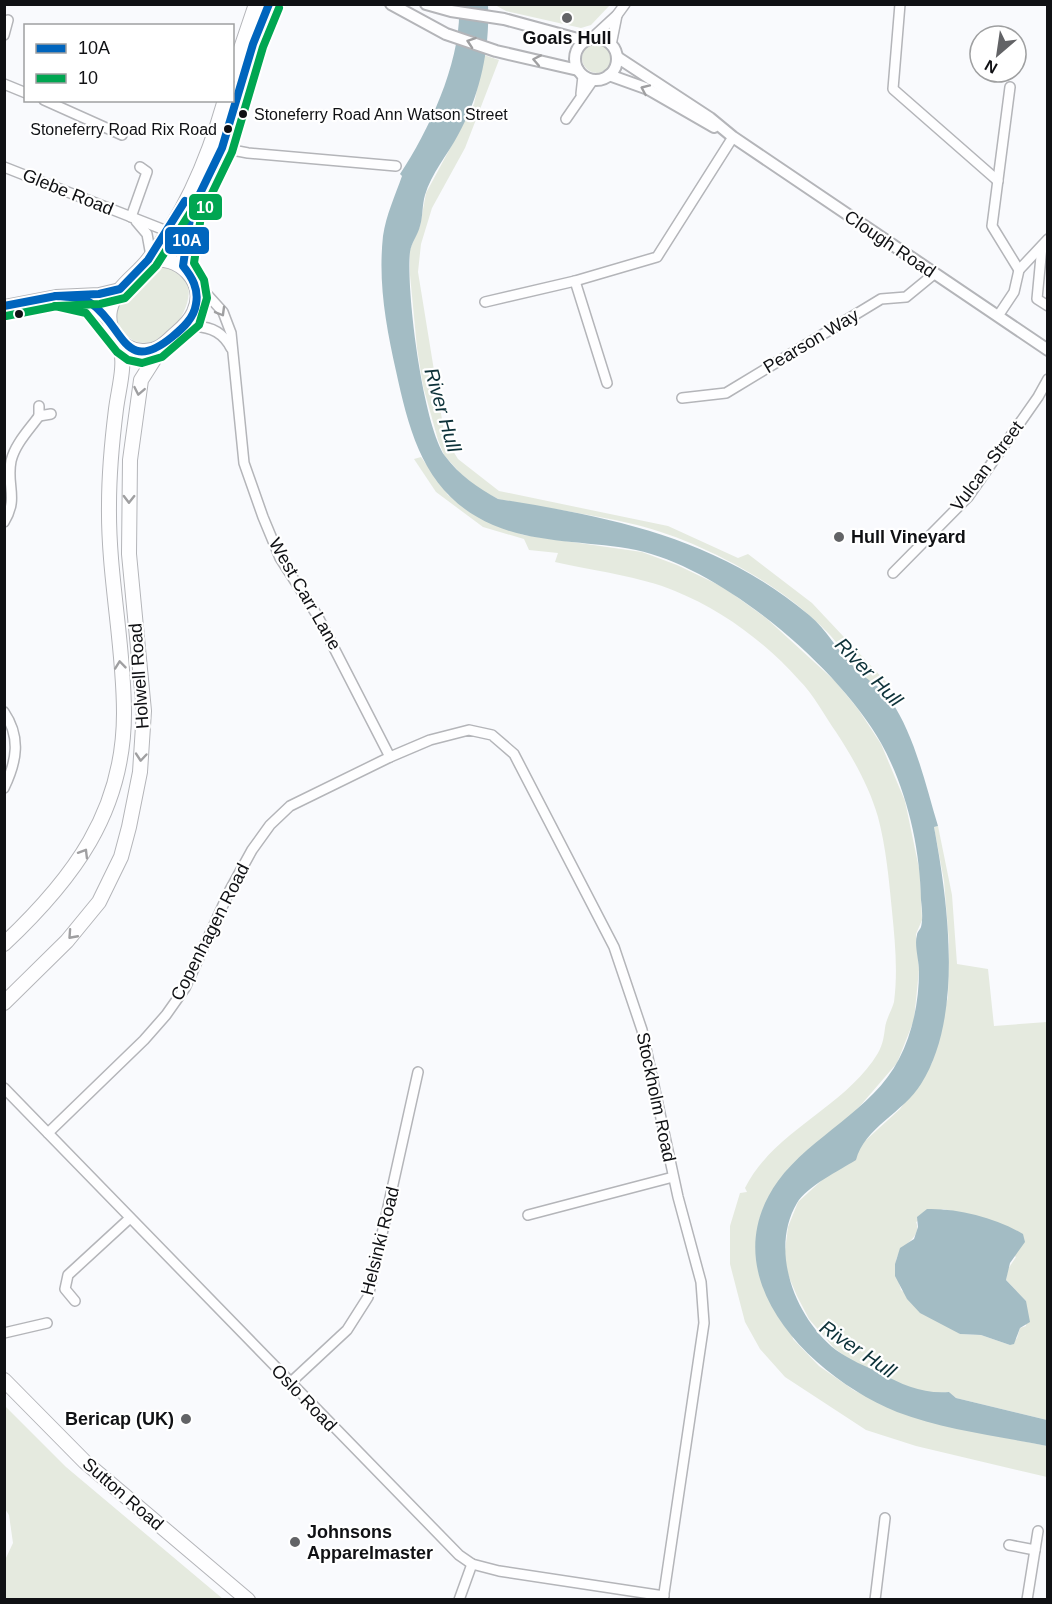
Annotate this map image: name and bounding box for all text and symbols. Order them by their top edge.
marker: Goals Hull [560,11,574,25]
legend [24,24,234,102]
north arrow [968,24,1028,84]
place label: Goals Hull [522,28,612,48]
one-way arrow [466,37,477,50]
text: 10A [78,38,110,58]
one-way arrow [532,54,542,67]
text: N [982,56,1000,77]
text: 10 [78,68,98,88]
one-way arrow [640,84,651,96]
place label: Stoneferry Road Ann Watson Street [254,106,508,123]
marker: Stoneferry Road Ann Watson Street [237,108,249,120]
place label: Stoneferry Road Rix Road [30,121,217,138]
marker: Stoneferry Road Rix Road [222,123,234,135]
street label: Glebe Road [20,165,116,219]
line badge: 10 [188,193,223,221]
text: 10 [196,199,214,216]
street label: Clough Road [841,206,939,282]
line badge: 10A [164,226,210,255]
text: 10A [172,232,202,249]
street label: Pearson Way [760,305,862,377]
one-way arrow [214,306,225,316]
unlabelled marker [13,308,25,320]
water label: River Hull [420,365,466,455]
one-way arrow [133,386,146,396]
street label: Vulcan Street [947,417,1027,515]
one-way arrow [122,495,135,504]
place label: Hull Vineyard [851,527,966,547]
marker: Hull Vineyard [832,530,846,544]
street label: West Carr Lane [265,535,345,653]
street label: Holwell Road [125,622,153,730]
water label: River Hull [831,633,907,711]
one-way arrow [114,661,127,670]
one-way arrow [135,752,148,761]
one-way arrow [77,849,89,859]
street label: Copenhagen Road [167,860,253,1004]
one-way arrow [68,928,79,939]
street label: Stockholm Road [632,1030,680,1164]
street label: Helsinki Road [357,1185,403,1297]
water label: River Hull [816,1316,901,1383]
street label: Oslo Road [267,1360,341,1436]
place label: Bericap (UK) [65,1409,174,1429]
marker: Bericap (UK) [179,1412,193,1426]
street label: Sutton Road [79,1454,167,1534]
place label: Johnsons Apparelmaster [307,1522,433,1563]
marker: Johnsons Apparelmaster [288,1535,302,1549]

